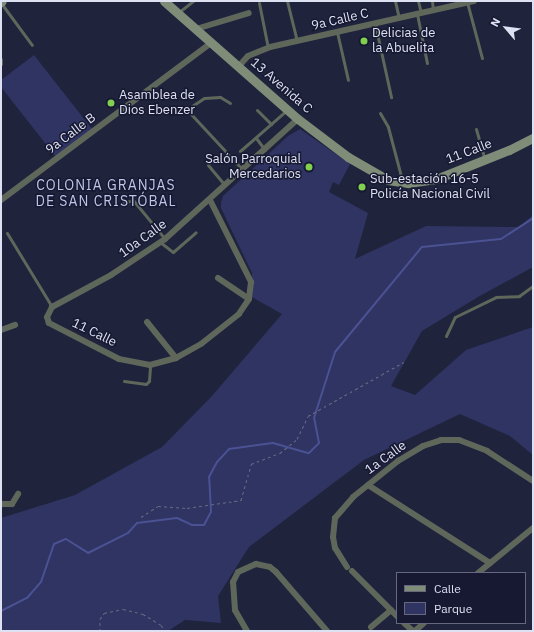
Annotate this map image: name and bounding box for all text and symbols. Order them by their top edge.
street label: 9a Calle C [310,6,370,34]
north arrow [486,8,526,48]
text: N [487,16,503,29]
place label: Delicias de la Abuelita [372,26,435,57]
marker: Delicias de la Abuelita [359,36,369,46]
street label: 13 Avenida C [247,55,315,117]
place label: Asamblea de Dios Ebenzer [119,88,195,119]
marker: Asamblea de Dios Ebenzer [106,98,116,108]
street label: 9a Calle B [43,110,99,158]
street label: 11 Calle [444,136,494,168]
place label: Salón Parroquial Mercedarios [205,152,301,183]
marker: Salón Parroquial Mercedarios [304,162,314,172]
place label: Sub-estación 16-5 Policía Nacional Civil [370,172,490,203]
district label: COLONIA GRANJAS DE SAN CRISTÓBAL [35,177,177,210]
marker: Sub-estación 16-5 Policía Nacional Civil [357,182,367,192]
street label: 10a Calle [116,217,170,261]
street label: 11 Calle [69,316,119,350]
street label: 1a Calle [362,438,410,478]
legend [396,572,526,624]
text: Calle [434,581,461,596]
text: Parque [434,601,472,616]

